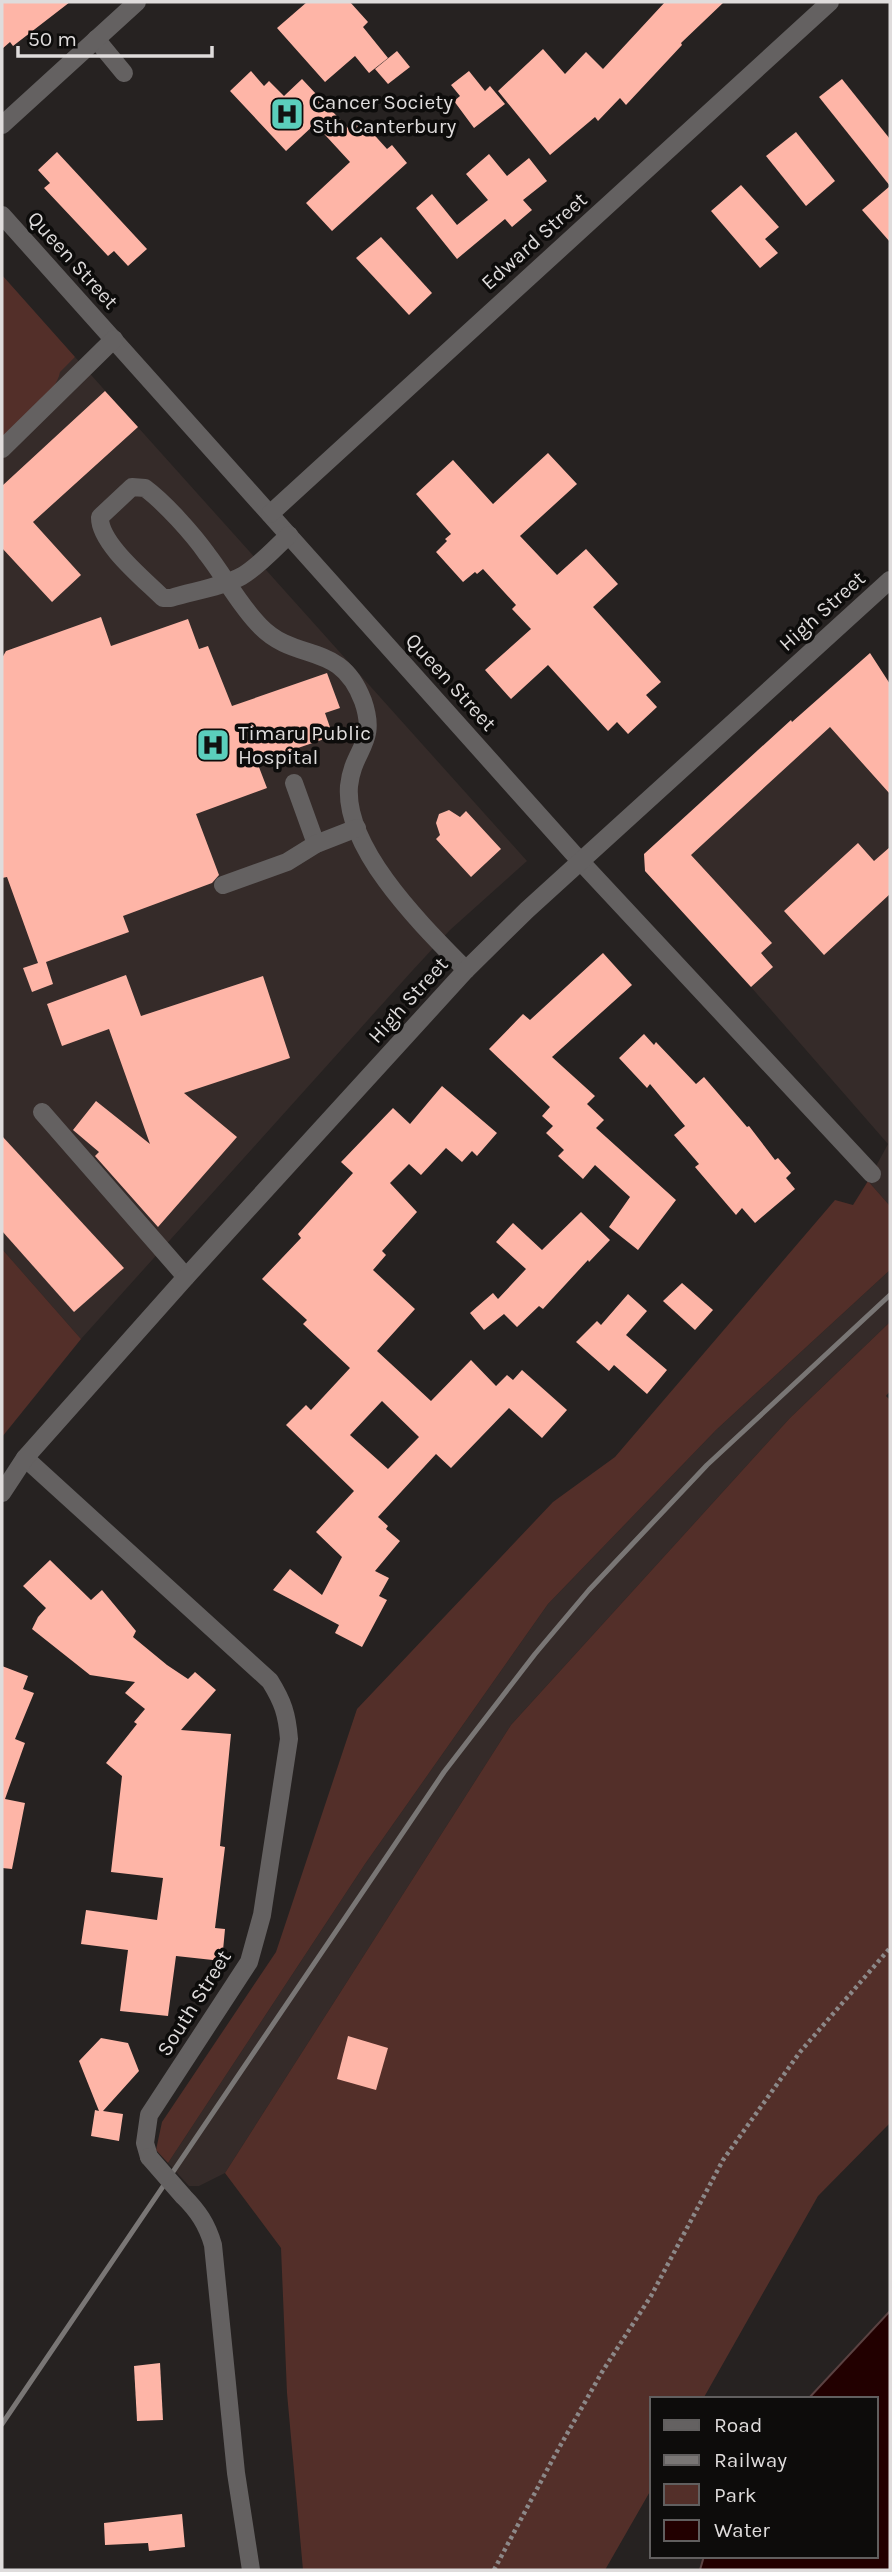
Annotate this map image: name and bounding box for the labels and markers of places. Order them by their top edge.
place label: Cancer Society Sth Canterbury [312,90,456,138]
hospital icon: Cancer Society Sth Canterbury [268,95,306,133]
place label: Timaru Public Hospital [238,721,371,769]
hospital icon: Timaru Public Hospital [194,726,232,764]

